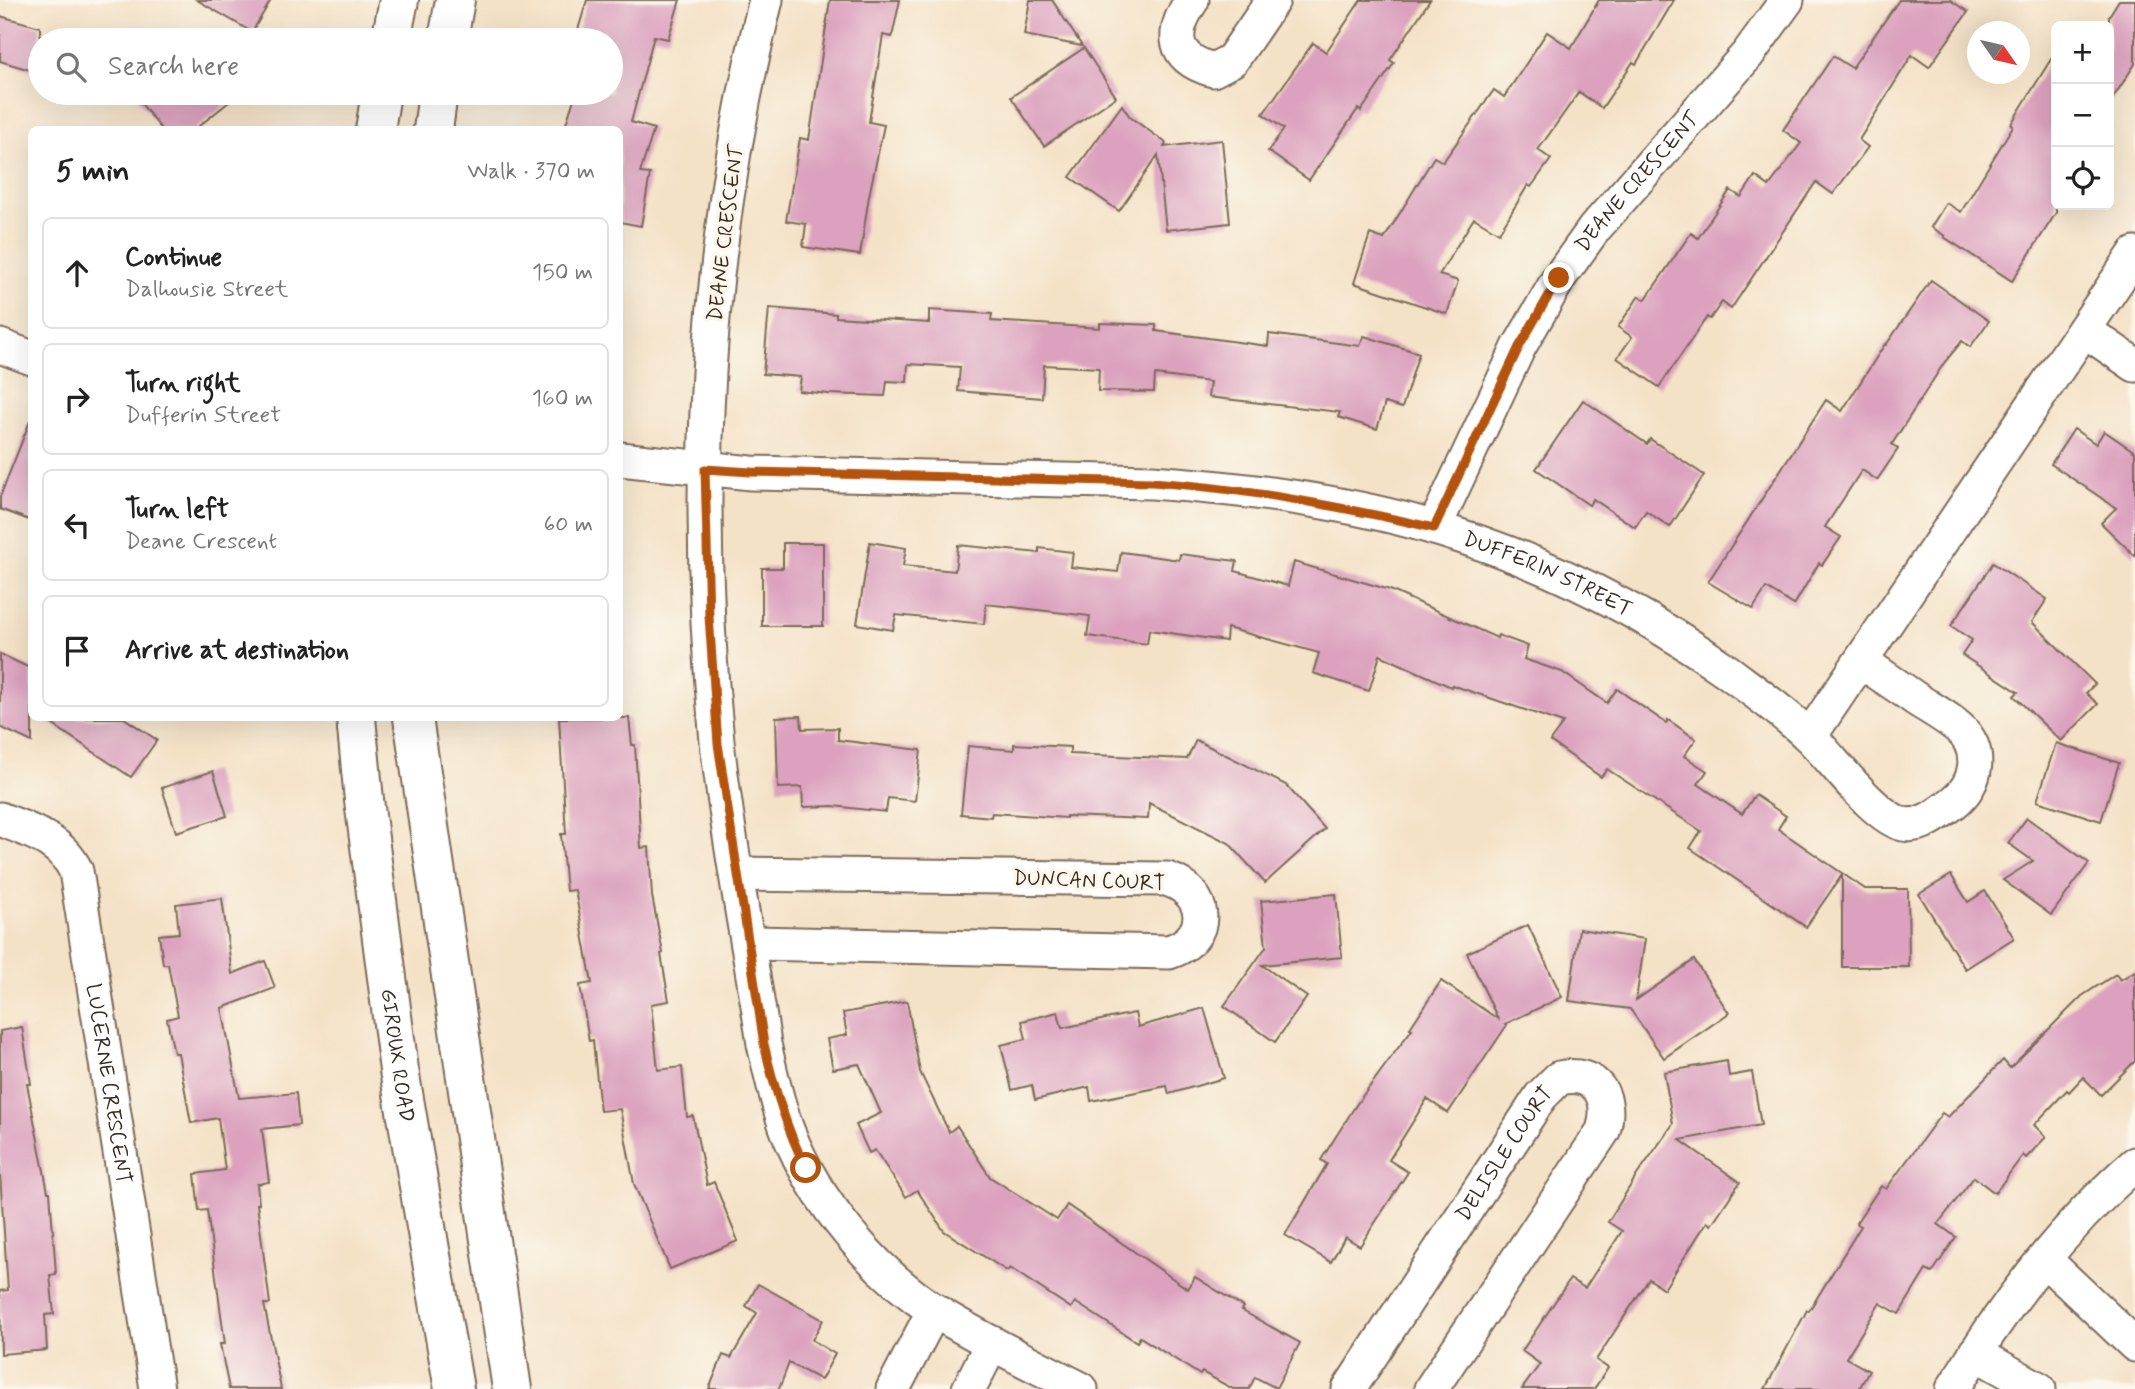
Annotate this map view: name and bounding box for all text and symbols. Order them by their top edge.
north arrow [1967,21,2030,84]
map controls [2051,21,2114,210]
button: + [2051,21,2114,84]
search box [28,28,623,105]
icon: search [52,48,90,86]
text: Search here [108,50,239,84]
button: − [2051,84,2114,147]
street label: DEANE CRESCENT [1569,105,1707,258]
street label: DEANE CRESCENT [701,143,751,323]
button: locate [2051,147,2114,210]
text: 5 min [56,152,130,191]
text: Walk · 370 m [467,157,595,187]
text: Continue [125,241,222,275]
icon: ahead [58,254,96,292]
text: 150 m [532,258,593,288]
route end [1543,262,1574,293]
text: Dalhousie Street [125,275,288,305]
text: Turn right [125,367,241,401]
icon: right [58,380,96,418]
text: 160 m [532,384,593,414]
text: Dufferin Street [125,401,281,431]
text: Turn left [125,493,229,527]
icon: left [58,506,96,544]
text: 60 m [544,510,593,540]
street label: DUFFERIN STREET [1459,525,1637,624]
text: Deane Crescent [125,527,277,557]
icon: arrive [58,632,96,670]
text: Arrive at destination [125,634,349,668]
street label: DUNCAN COURT [1012,864,1166,898]
street label: LUCERNE CRESCENT [79,982,138,1186]
street label: GIROUX ROAD [374,987,421,1125]
street label: DELISLE COURT [1450,1080,1559,1227]
route start [790,1152,821,1183]

